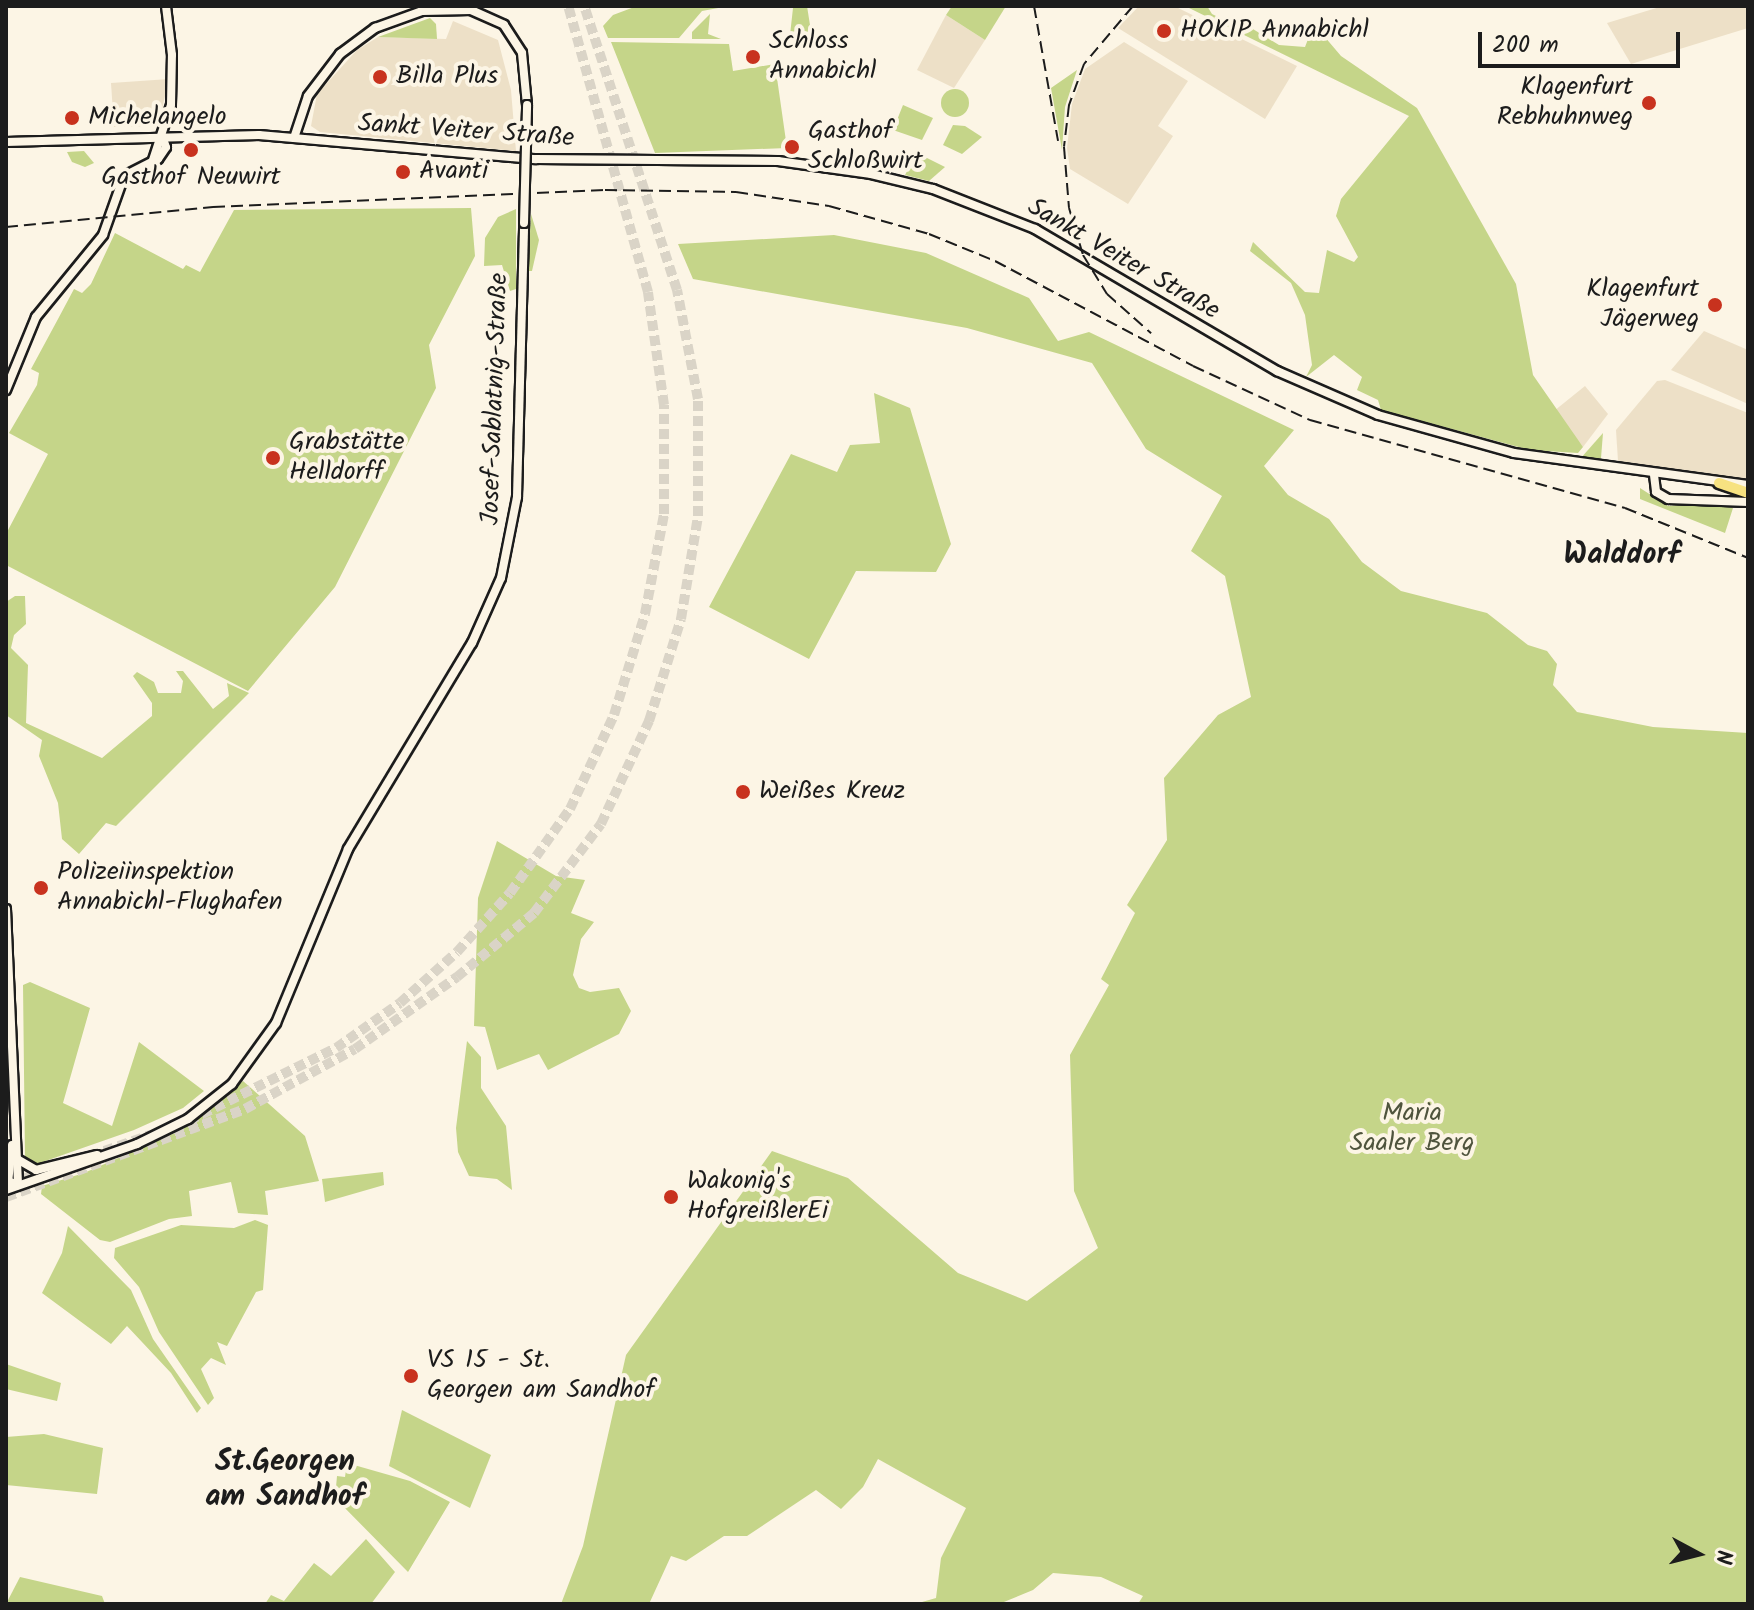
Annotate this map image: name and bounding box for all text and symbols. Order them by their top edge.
place label: HOKIP Annabichl [1180,15,1369,47]
scale bar [1482,16,1684,66]
marker: HOKIP Annabichl [1155,22,1173,40]
place label: Schloss Annabichl [769,26,876,88]
text: 200 m [1492,26,1559,65]
marker: Schloss Annabichl [744,48,762,66]
place label: Billa Plus [396,61,498,93]
marker: Billa Plus [371,68,389,86]
place label: Klagenfurt Rebhuhnweg [1497,72,1633,134]
marker: Klagenfurt Rebhuhnweg [1640,94,1658,112]
place label: Michelangelo [88,102,227,134]
marker: Michelangelo [63,109,81,127]
street label: Sankt Veiter Straße [357,109,575,155]
place label: Gasthof Schloßwirt [808,116,923,178]
marker: Gasthof Schloßwirt [783,138,801,156]
marker: Gasthof Neuwirt [182,141,200,159]
place label: Avanti [419,156,488,188]
place label: Gasthof Neuwirt [101,162,281,194]
marker: Avanti [394,163,412,181]
street label: Sankt Veiter Straße [1021,192,1225,328]
street label: Josef-Sablatnig-Straße [476,272,516,526]
place label: Klagenfurt Jägerweg [1586,274,1699,336]
marker: Klagenfurt Jägerweg [1706,296,1724,314]
place label: Grabstätte Helldorff [289,427,405,488]
marker: Grabstätte Helldorff [264,449,282,467]
district label: Walddorf [1564,537,1680,573]
place label: Weißes Kreuz [759,776,905,808]
marker: Weißes Kreuz [734,783,752,801]
place label: Polizeiinspektion Annabichl-Flughafen [57,857,283,918]
marker: Polizeiinspektion Annabichl-Flughafen [32,879,50,897]
park label: Maria Saaler Berg [1350,1098,1474,1160]
place label: Wakonig's HofgreißlerEi [687,1166,828,1228]
marker: Wakonig's HofgreißlerEi [662,1188,680,1206]
place label: VS 15 - St. Georgen am Sandhof [427,1345,655,1406]
marker: VS 15 - St. Georgen am Sandhof [402,1367,420,1385]
district label: St.Georgen am Sandhof [205,1444,365,1514]
north arrow [1658,1514,1738,1594]
text: N [1704,1548,1741,1566]

